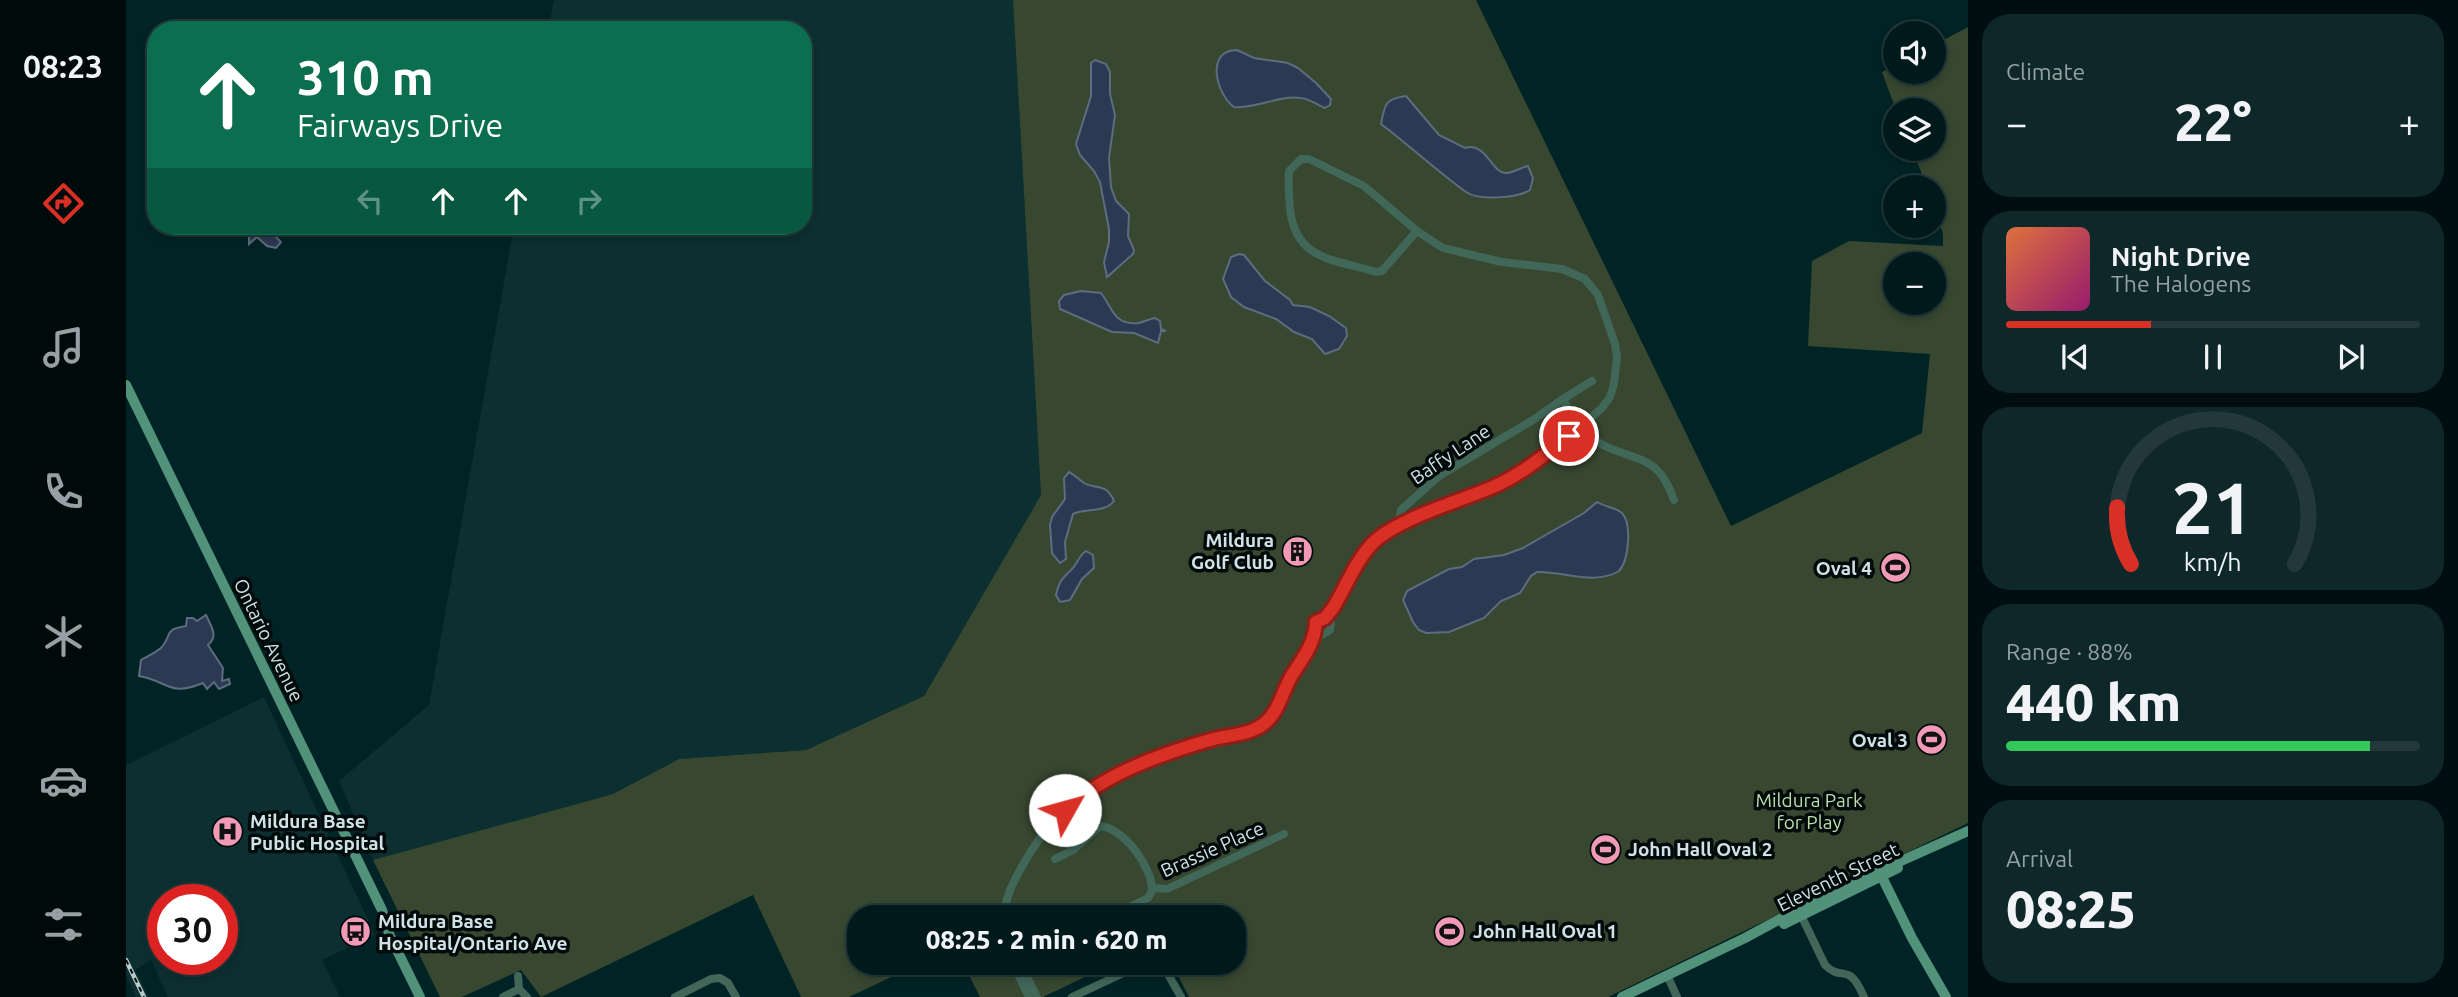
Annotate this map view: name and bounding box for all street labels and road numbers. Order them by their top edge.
street label: Baffy Lane [1406,419,1494,489]
street label: Ontario Avenue [230,575,308,705]
street label: Brassie Place [1157,817,1267,881]
street label: Eleventh Street [1774,838,1903,916]

